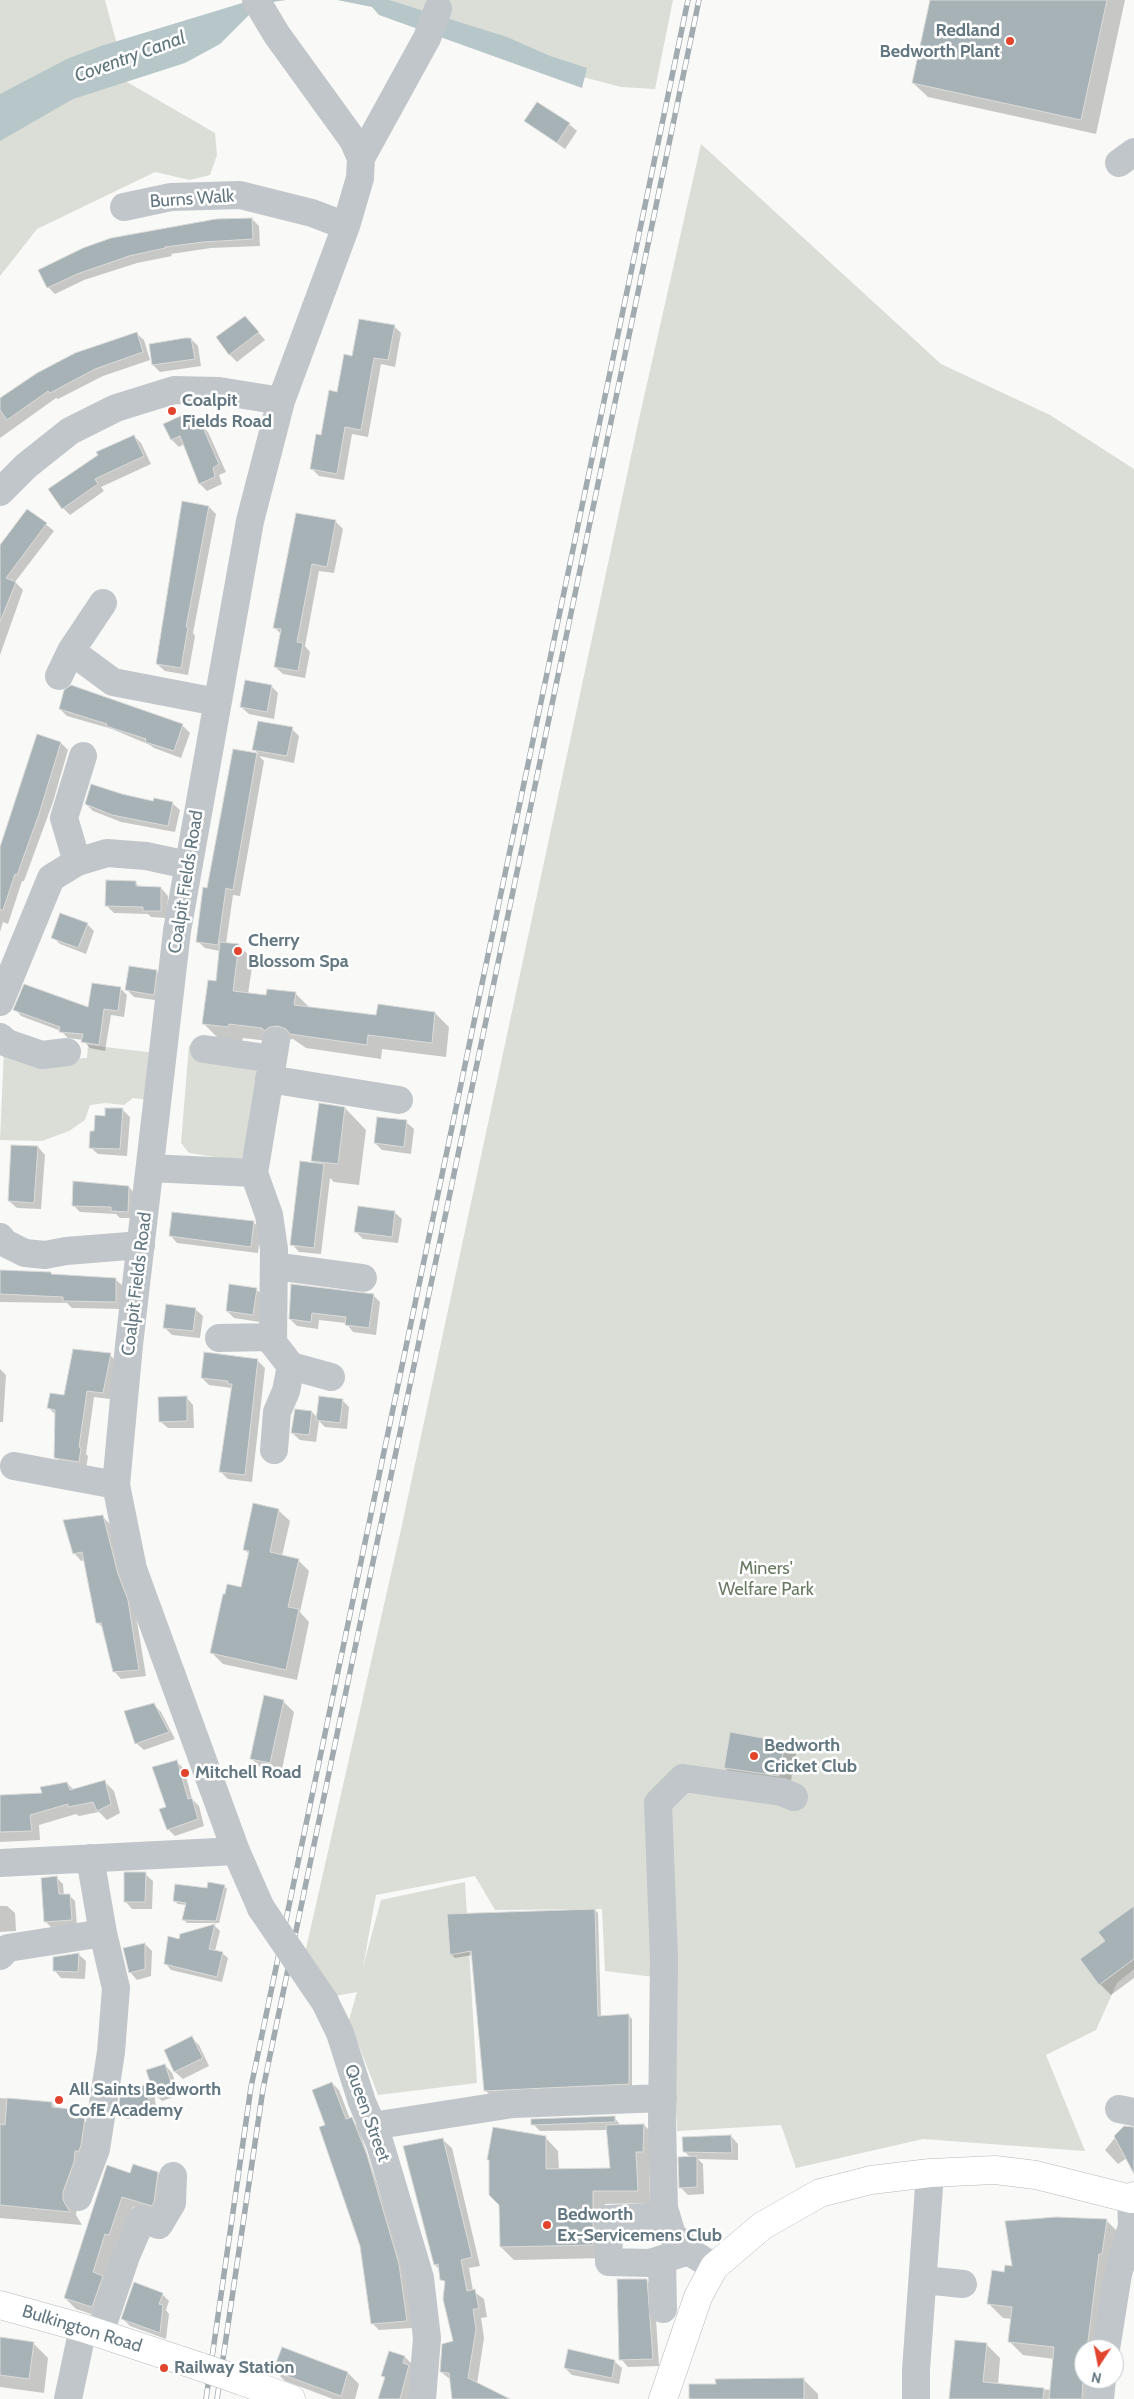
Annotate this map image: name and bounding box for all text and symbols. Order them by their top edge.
place label: Redland Bedworth Plant [880,20,1000,62]
water label: Coventry Canal [71,26,189,88]
marker: Redland Bedworth Plant [1004,35,1016,47]
street label: Burns Walk [149,185,235,213]
place label: Coalpit Fields Road [182,390,272,432]
marker: Coalpit Fields Road [166,405,178,417]
street label: Coalpit Fields Road [164,809,208,955]
place label: Cherry Blossom Spa [248,930,349,972]
marker: Cherry Blossom Spa [232,945,244,957]
street label: Coalpit Fields Road [117,1211,157,1357]
park label: Miners' Welfare Park [718,1558,814,1600]
place label: Bedworth Cricket Club [764,1735,857,1778]
marker: Bedworth Cricket Club [748,1750,760,1762]
place label: Mitchell Road [195,1762,302,1784]
marker: Mitchell Road [179,1767,191,1779]
street label: Queen Street [339,2061,395,2165]
place label: All Saints Bedworth CofE Academy [69,2079,221,2122]
marker: All Saints Bedworth CofE Academy [53,2094,65,2106]
place label: Bedworth Ex-Servicemens Club [557,2204,722,2246]
marker: Bedworth Ex-Servicemens Club [541,2219,553,2231]
street label: Bulkington Road [19,2301,145,2357]
north arrow [1074,2339,1124,2389]
place label: Railway Station [174,2357,294,2379]
marker: Railway Station [158,2362,170,2374]
text: N [1090,2368,1103,2388]

